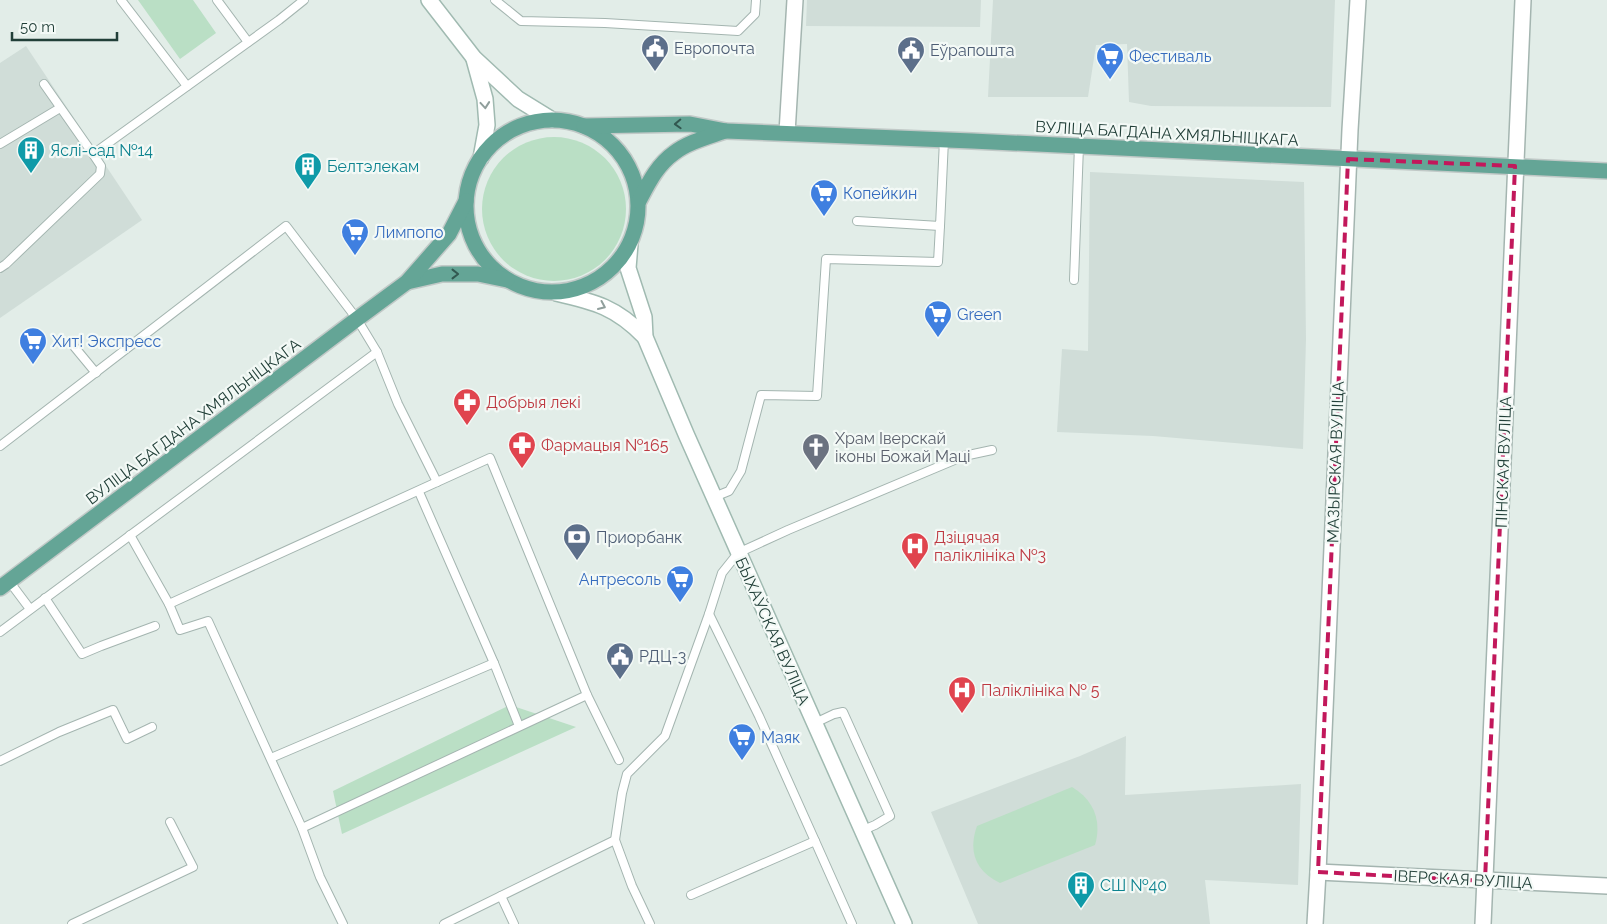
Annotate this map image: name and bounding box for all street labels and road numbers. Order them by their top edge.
street label: ВУЛІЦА БАГДАНА ХМЯЛЬНІЦКАГА [1035,117,1299,150]
street label: ВУЛІЦА БАГДАНА ХМЯЛЬНІЦКАГА [82,334,305,508]
street label: МАЗЫРСКАЯ ВУЛІЦА [1323,381,1348,543]
street label: ПІНСКАЯ ВУЛІЦА [1492,396,1515,528]
street label: БЫХАЎСКАЯ ВУЛІЦА [731,554,814,708]
street label: ІВЕРСКАЯ ВУЛІЦА [1393,866,1533,893]

